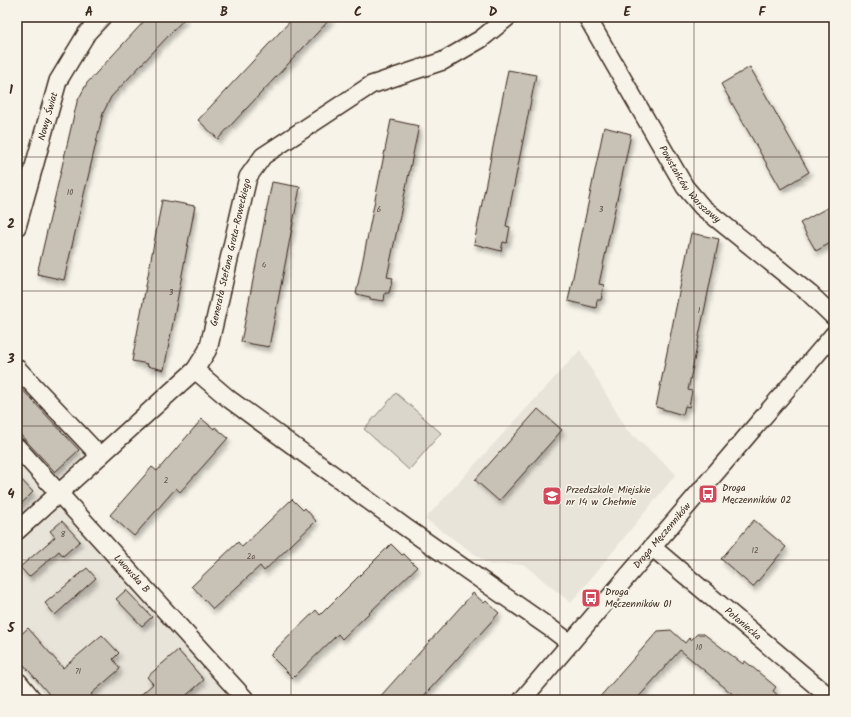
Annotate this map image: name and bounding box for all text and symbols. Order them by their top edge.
text: A [85,2,93,23]
text: B [220,2,228,23]
text: C [354,2,362,23]
text: D [489,2,498,23]
text: E [623,2,631,23]
text: F [758,2,766,23]
text: 1 [9,80,13,101]
street label: Nowy Świat [34,90,63,142]
street label: Powstańców Warszawy [655,142,725,227]
street label: Generała Stefana Grota-Roweckiego [206,176,256,328]
house number: 10 [67,186,73,199]
house number: 6 [377,203,381,216]
house number: 3 [599,203,604,216]
text: 2 [7,214,15,235]
house number: 4 [262,259,267,272]
house number: 3 [169,286,174,299]
house number: 1 [698,304,701,317]
text: 3 [6,349,15,370]
house number: 2 [164,474,169,487]
place label: Droga Męczenników 02 [722,480,792,508]
place label: Przedszkole Miejskie nr 14 w Chełmie [566,482,651,510]
bus stop icon: Droga Męczenników 02 [697,483,719,505]
text: 4 [7,484,15,505]
school or university icon: Przedszkole Miejskie nr 14 w Chełmie [541,485,563,507]
street label: Droga Męczenników [629,499,695,572]
house number: 8 [61,528,66,541]
house number: 12 [751,544,759,557]
house number: 2a [247,550,255,563]
street label: Lwowska B [110,551,154,597]
place label: Droga Męczenników 01 [605,584,672,612]
bus stop icon: Droga Męczenników 01 [580,587,602,609]
street label: Połaniecka [721,603,765,644]
text: 5 [7,618,16,639]
house number: 10 [696,641,702,654]
house number: 71 [75,665,82,678]

